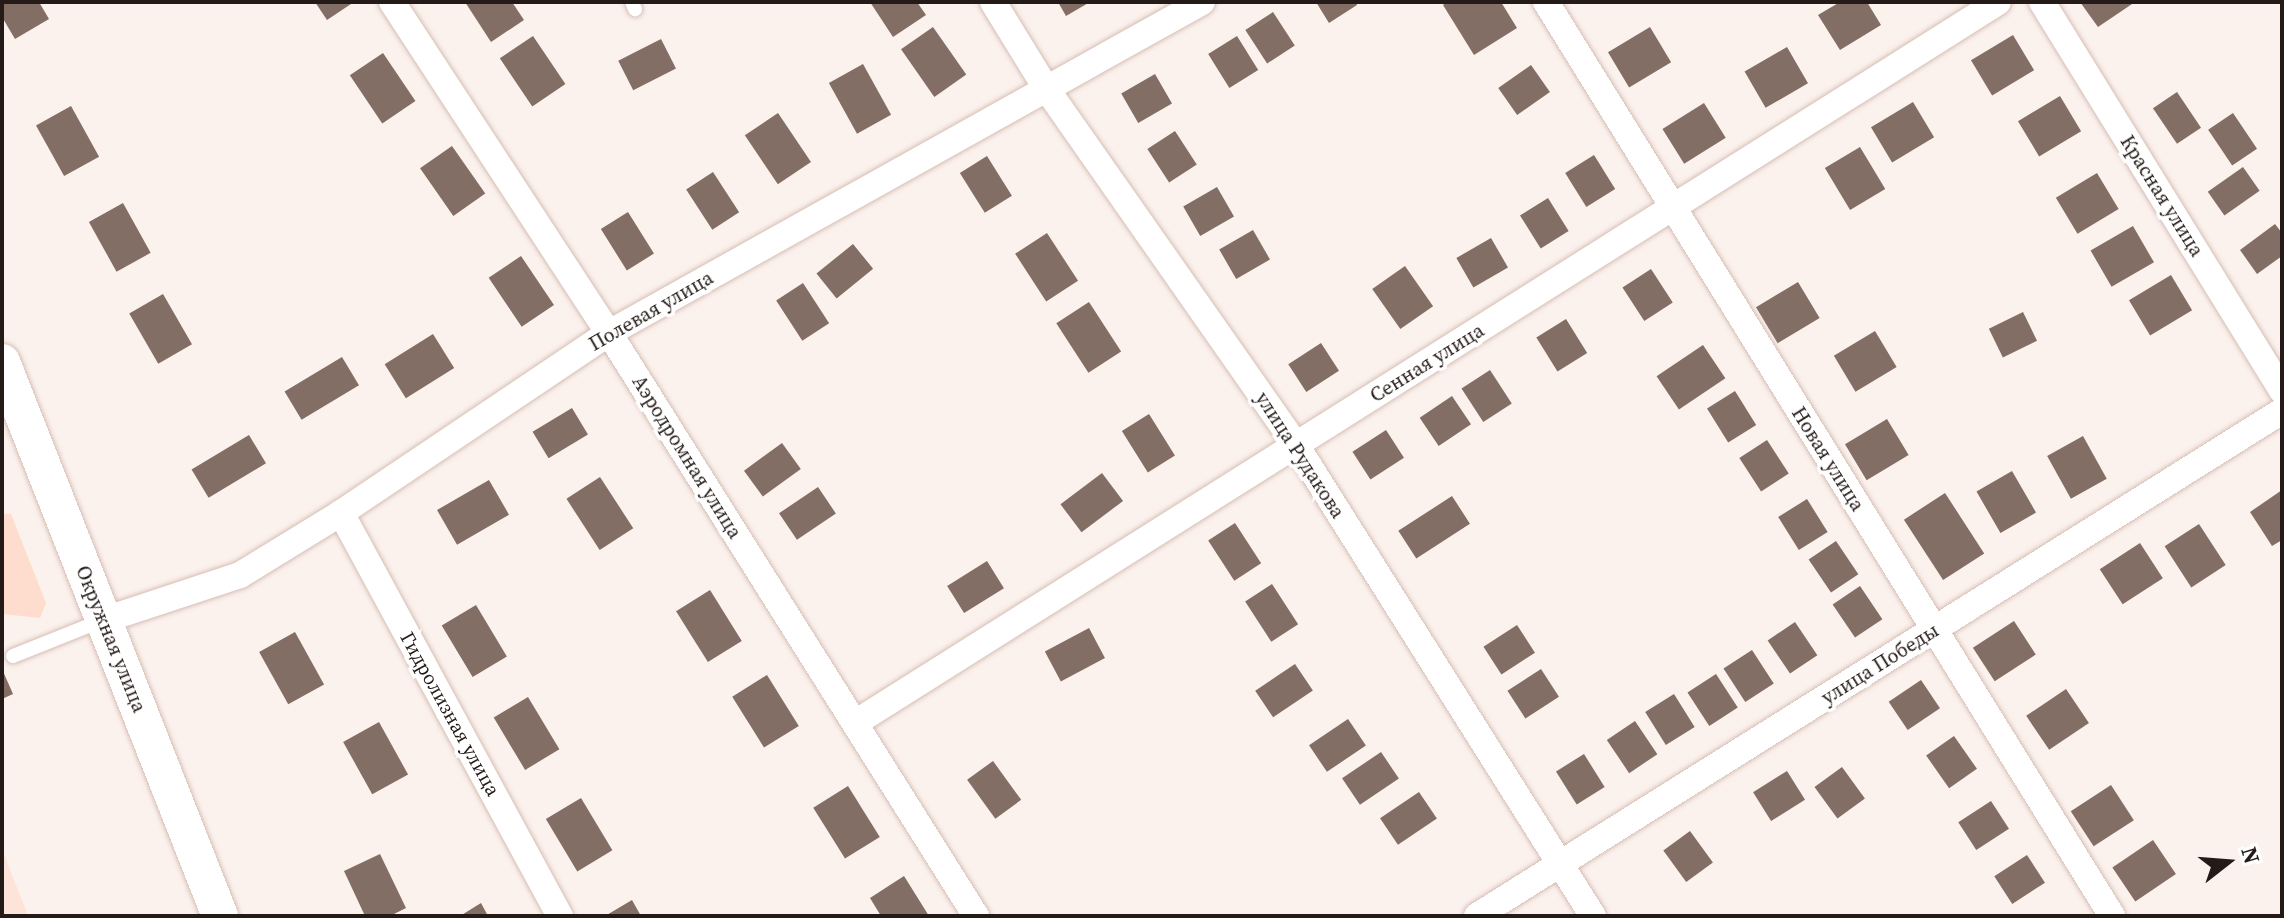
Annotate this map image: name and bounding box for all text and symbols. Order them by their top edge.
street label: Красная улица [2115,131,2209,261]
street label: Полевая улица [585,266,717,356]
street label: Сенная улица [1366,318,1488,408]
street label: Аэродромная улица [627,371,747,543]
street label: улица Рудакова [1250,387,1350,523]
street label: Новая улица [1786,402,1870,516]
street label: Окружная улица [71,562,151,716]
street label: улица Победы [1817,618,1943,710]
street label: Гидролизная улица [395,628,505,800]
north arrow [2188,822,2268,902]
text: N [2234,843,2268,867]

